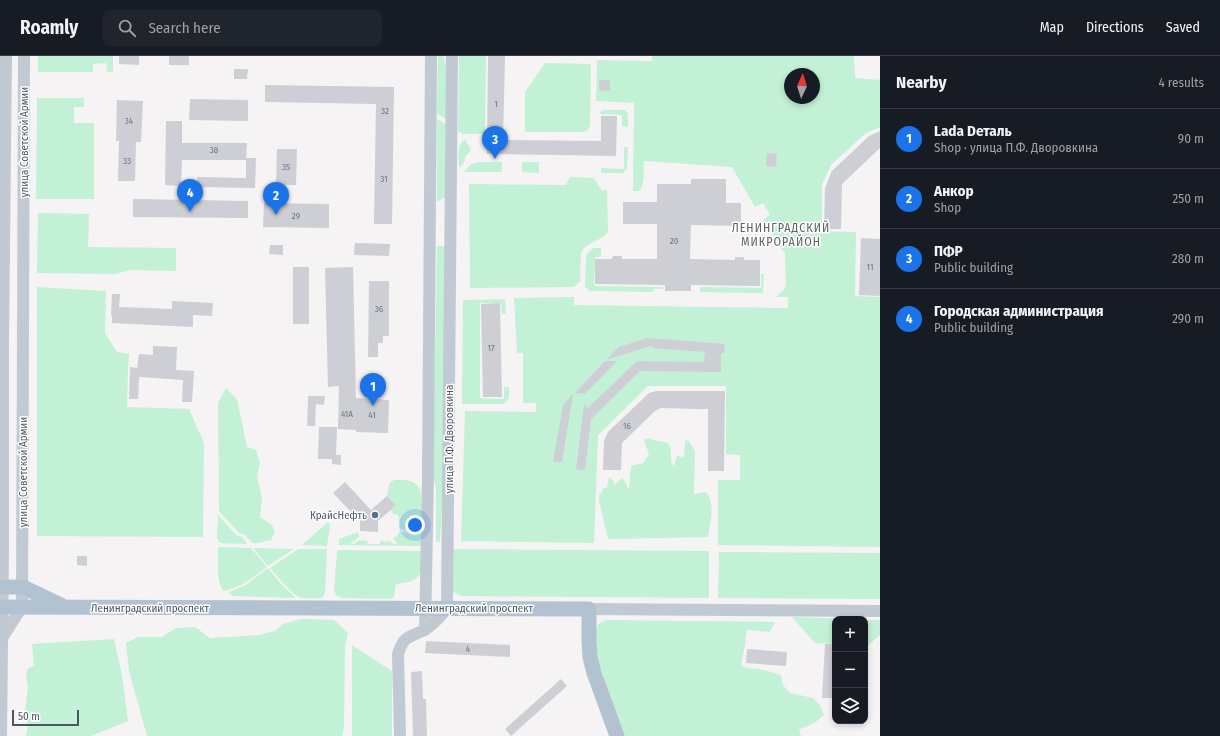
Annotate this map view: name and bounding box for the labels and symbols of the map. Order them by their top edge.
north arrow [784,68,820,104]
street label: улица Советской Армии [18,87,31,197]
house number: 1 [494,99,498,109]
house number: 32 [381,106,389,116]
house number: 34 [125,116,134,126]
pin: 3 [482,126,508,159]
house number: 38 [210,145,219,155]
house number: 33 [123,156,131,166]
house number: 35 [282,162,290,172]
house number: 31 [380,174,388,184]
pin: 4 [177,179,203,212]
pin: 2 [263,182,289,215]
house number: 29 [292,211,300,221]
district label: ЛЕНИНГРАДСКИЙ МИКРОРАЙОН [732,220,830,249]
house number: 20 [670,236,679,246]
house number: 11 [867,262,873,272]
house number: 36 [375,304,384,314]
house number: 17 [487,343,495,353]
pin: 1 [360,373,386,406]
street label: улица П.Ф. Дворовкина [443,385,456,493]
house number: 41А [341,409,353,419]
house number: 41 [368,410,376,420]
street label: улица Советской Армии [17,417,30,527]
house number: 16 [623,421,632,431]
place label: КрайсНефть [310,509,367,522]
marker: КрайсНефть [370,510,380,520]
your location [405,515,425,535]
street label: Ленинградский проспект [91,602,209,615]
street label: Ленинградский проспект [415,602,533,615]
house number: 4 [466,644,471,654]
scale bar [12,708,79,727]

